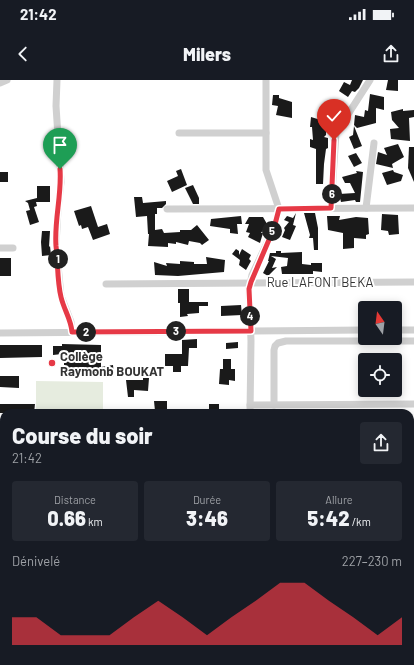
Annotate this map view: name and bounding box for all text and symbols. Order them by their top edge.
text: 21:42 [20,5,57,23]
icon: back [12,43,34,65]
text: Milers [183,43,231,65]
icon: share [380,43,402,65]
pin [317,99,351,140]
icon: check [323,105,345,127]
pin [43,128,77,169]
icon: arrive [49,134,71,156]
pin: 6 [322,184,342,204]
text: 6 [329,187,335,200]
pin: 5 [262,221,282,241]
text: 5 [269,224,275,237]
pin: 1 [48,249,68,269]
text: 1 [56,252,60,265]
street label: Rue LAFONT BEKA [267,274,373,290]
north arrow [358,301,402,345]
map controls [358,301,402,397]
pin: 4 [240,306,260,326]
text: 4 [247,309,253,322]
pin: 3 [166,321,186,341]
pin: 2 [76,322,96,342]
text: 3 [173,324,179,337]
text: 2 [83,325,89,338]
place label: Collège Raymonb BOUKAT [60,348,165,379]
button: locate [358,353,402,397]
marker: Collège Raymonb BOUKAT [47,358,57,368]
text: Course du soir [12,422,153,448]
button: share [360,422,402,464]
text: 21:42 [12,450,42,466]
text: Distance [54,493,96,506]
text: Durée [193,493,221,506]
text: Allure [325,493,353,506]
text: 0.66 [47,506,86,530]
text: 3:46 [186,506,228,530]
text: 5:42 [307,506,350,530]
text: km [86,515,103,528]
text: /km [350,515,371,528]
text: Dénivelé [12,553,60,569]
text: 227–230 m [342,553,402,569]

